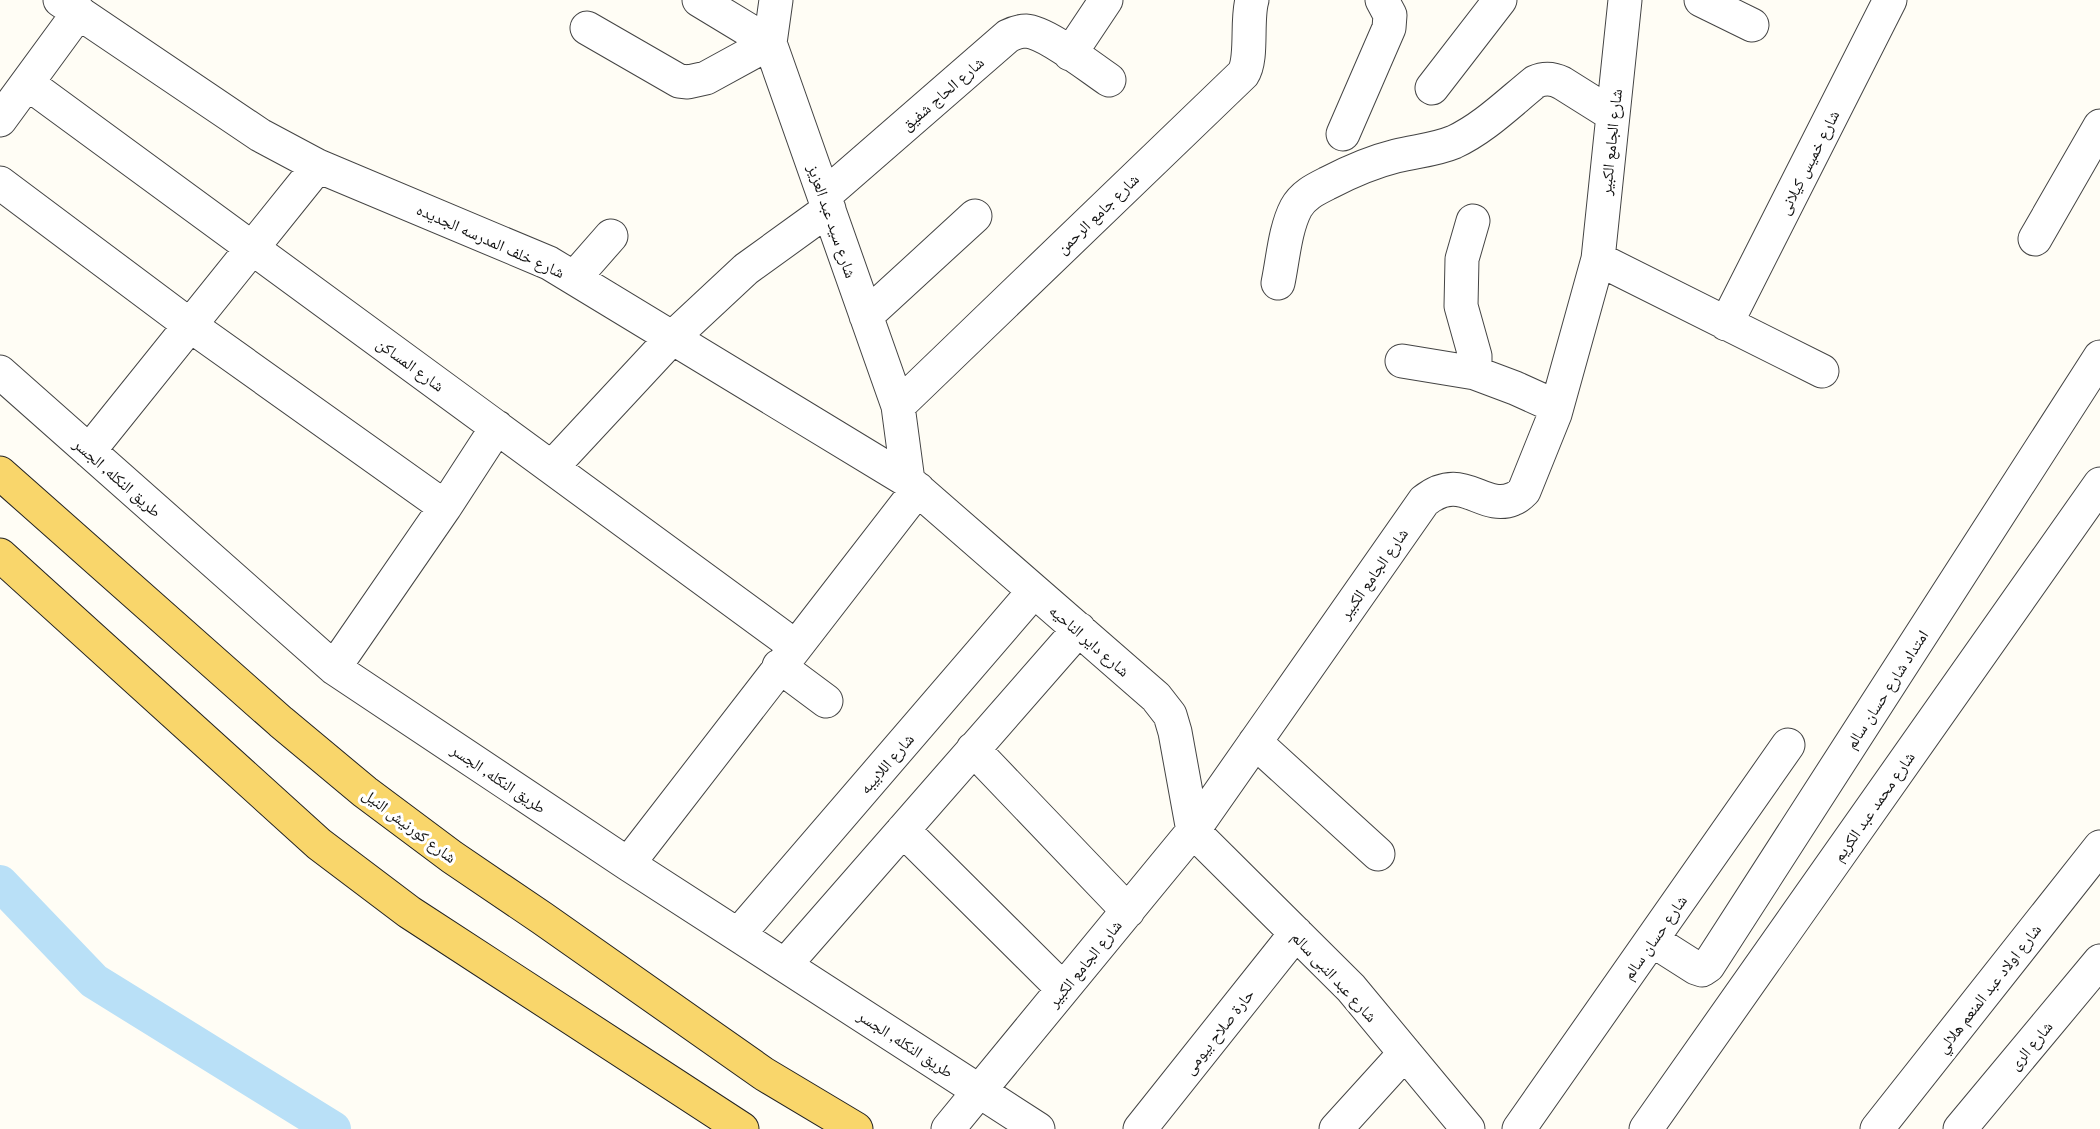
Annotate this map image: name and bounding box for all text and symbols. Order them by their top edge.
street label: شارع الحاج شفيق [896,51,988,136]
street label: شارع الجامع الكبير [1594,88,1627,197]
street label: شارع خميس كيلانى [1773,106,1844,218]
street label: شارع سيد عبد العزيز [802,160,862,281]
street label: شارع جامع الرحمن [1051,168,1144,259]
street label: شارع خلف المدرسه الجديده [413,198,568,283]
street label: شارع المساكن [372,332,449,396]
street label: طريق النكله, الجسر [68,432,166,522]
street label: شارع الجامع الكبير [1333,523,1413,624]
street label: شارع داير الناحيه [1045,599,1135,681]
street label: امتداد شارع حسان سالم [1840,625,1933,753]
street label: شارع اللابيبه [854,728,919,798]
street label: طريق النكله, الجسر [446,738,551,818]
street label: شارع محمد عبد الكريم [1827,747,1920,866]
street label: شارع كورنيش النيل [358,783,461,868]
street label: شارع حسان سالم [1617,890,1692,984]
street label: شارع الجامع الكبير [1042,915,1126,1012]
street label: شارع اولاد عبد المنعم هلالي [1931,919,2048,1059]
street label: شارع عبد النبى سالم [1287,926,1382,1027]
street label: حارة صلاح بيومى [1178,984,1259,1079]
street label: طريق النكله, الجسر [853,1004,958,1083]
street label: شارع الرى [2003,1016,2057,1075]

